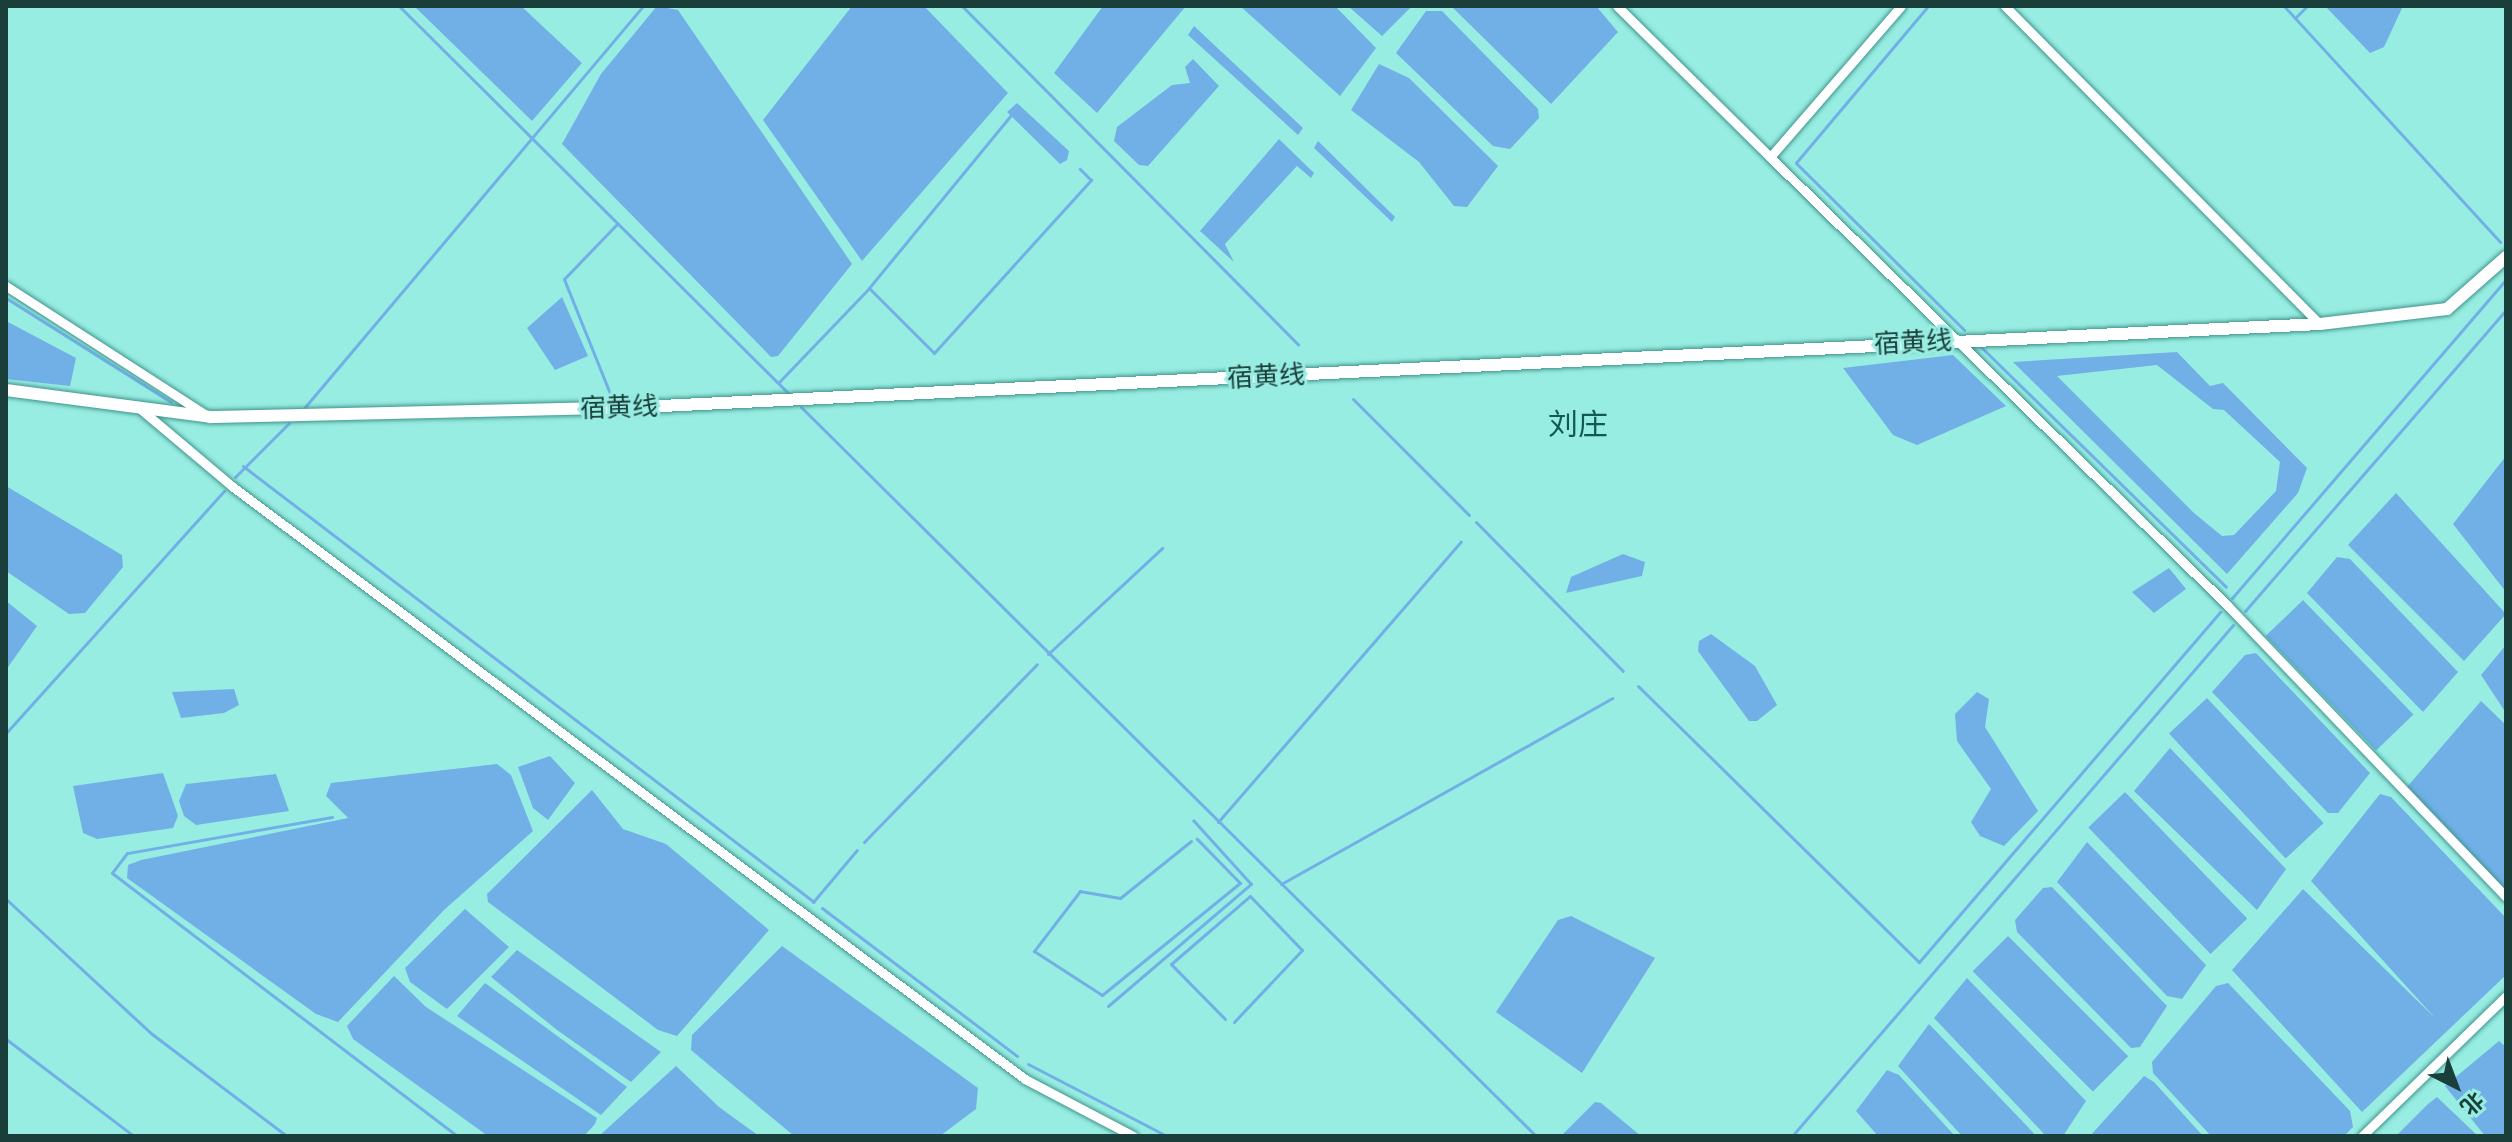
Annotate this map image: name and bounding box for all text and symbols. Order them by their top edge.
street label: 宿黄线 [1873,324,1953,360]
street label: 宿黄线 [1226,358,1306,394]
street label: 宿黄线 [579,390,659,424]
district label: 刘庄 [1548,406,1608,442]
north arrow [2416,1046,2496,1126]
text: 北 [2455,1087,2490,1122]

